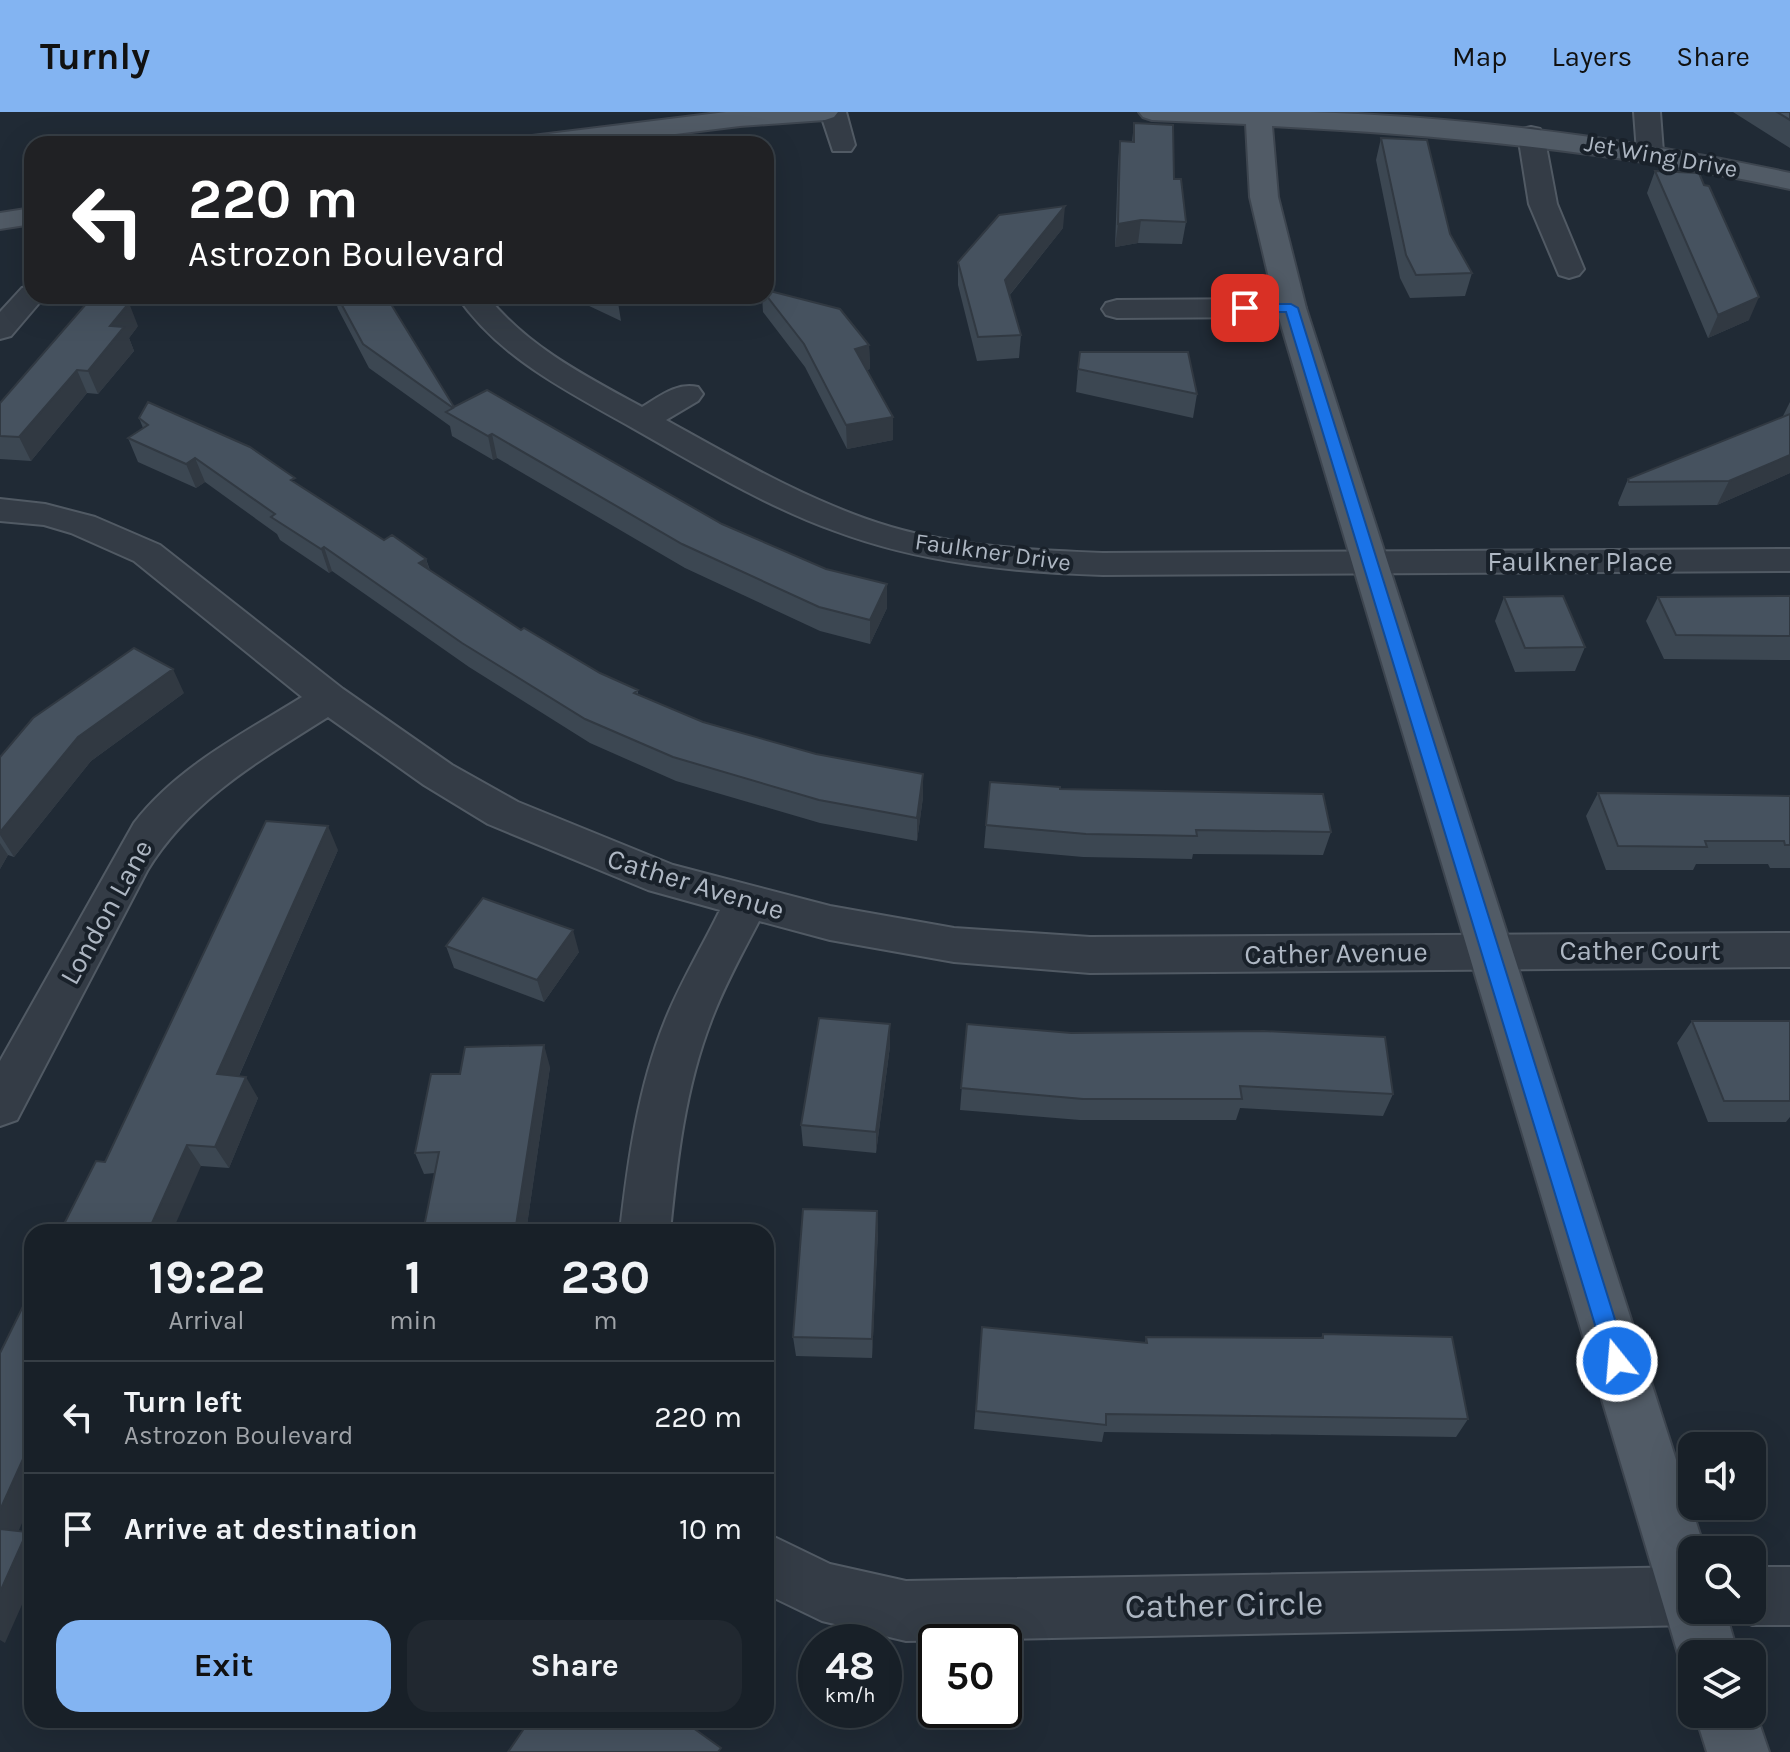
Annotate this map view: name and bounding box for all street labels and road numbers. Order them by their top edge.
street label: Jet Wing Drive [1582,129,1740,183]
street label: Faulkner Drive [913,527,1073,577]
street label: Faulkner Place [1487,545,1673,578]
street label: London Lane [53,834,159,990]
street label: Cather Avenue [604,841,788,927]
street label: Cather Court [1559,934,1721,967]
street label: Cather Avenue [1244,935,1428,971]
street label: Cather Circle [1124,1583,1324,1627]

